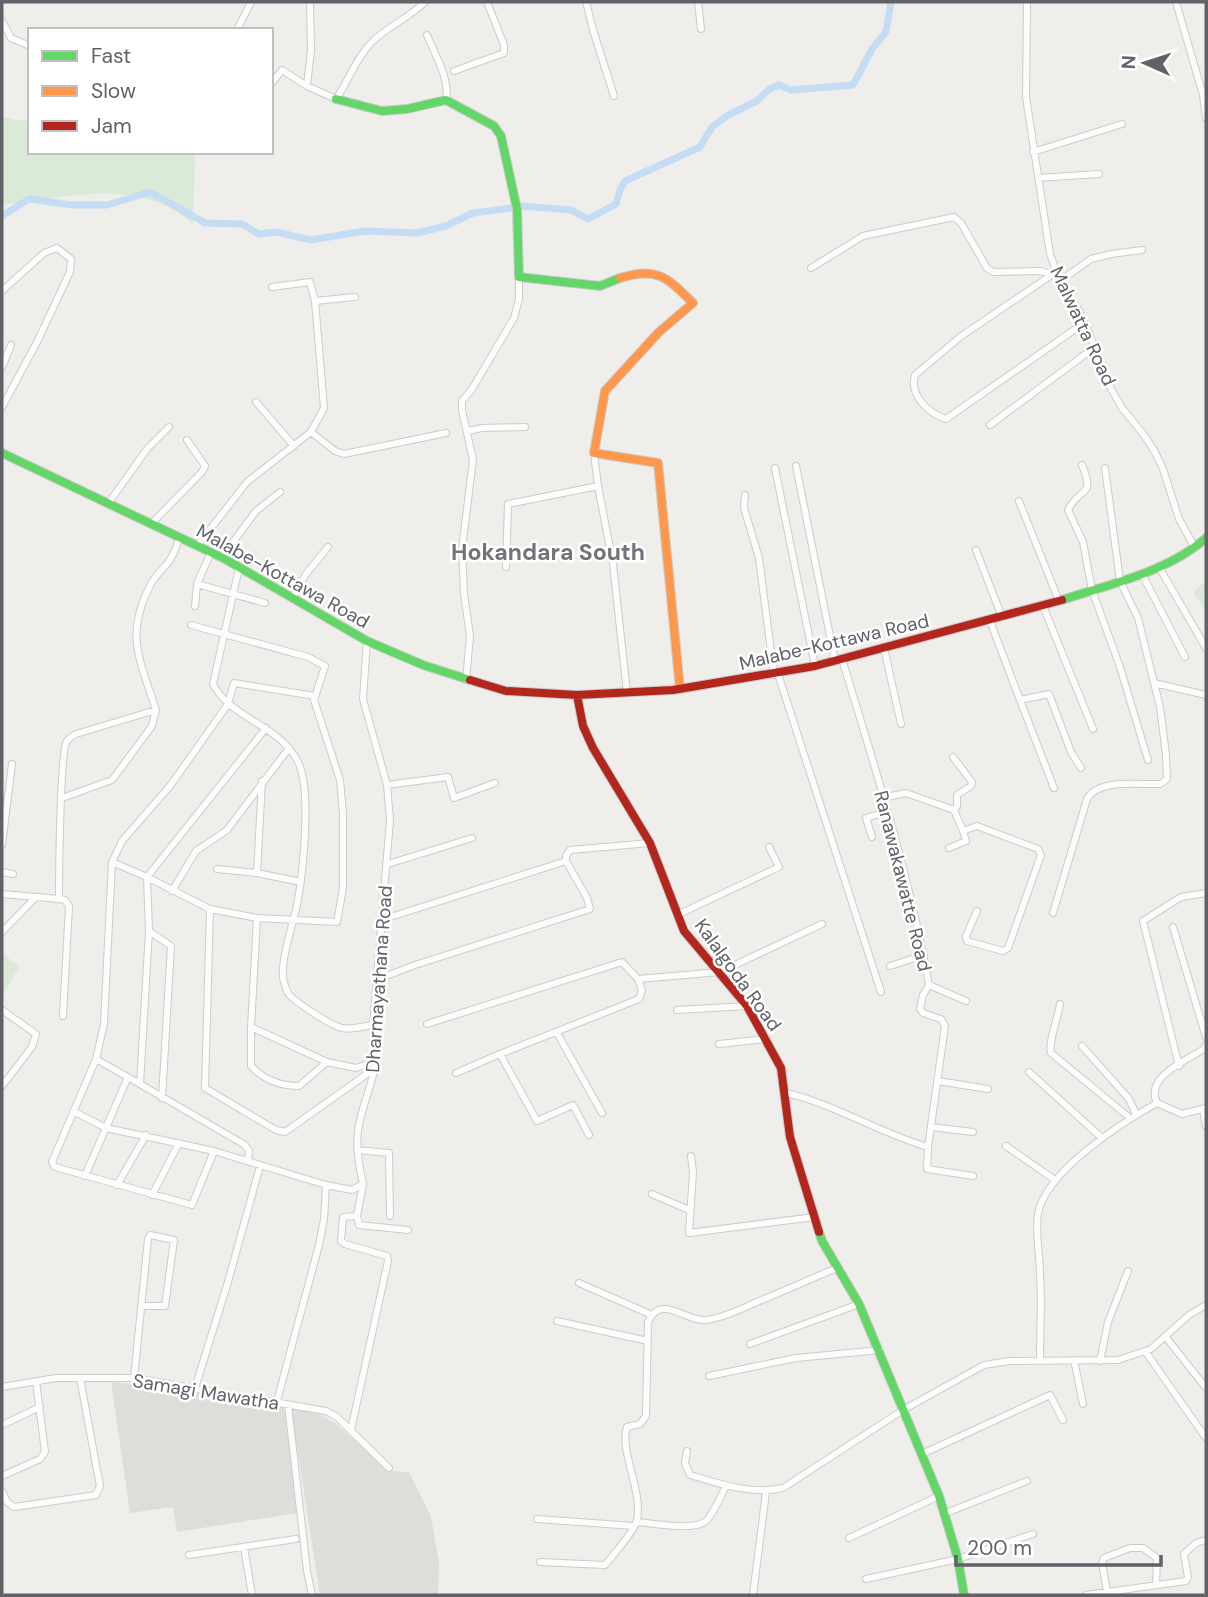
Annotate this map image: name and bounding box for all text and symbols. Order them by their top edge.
legend [28,28,273,154]
north arrow [1110,28,1180,98]
text: Fast [91,42,131,70]
text: N [1116,55,1141,70]
text: Slow [91,77,136,105]
text: Jam [91,112,132,140]
street label: Malwatta Road [1044,262,1122,390]
street label: Malabe-Kottawa Road [192,518,374,634]
district label: Hokandara South [451,537,645,567]
street label: Malabe-Kottawa Road [737,608,931,676]
street label: Ranawakawatte Road [868,788,938,974]
street label: Dharmayathana Road [360,885,398,1073]
street label: Kalalgoda Road [689,914,787,1036]
street label: Samagi Mawatha [131,1368,281,1416]
scale bar [956,1524,1161,1568]
text: 200 m [967,1534,1032,1562]

